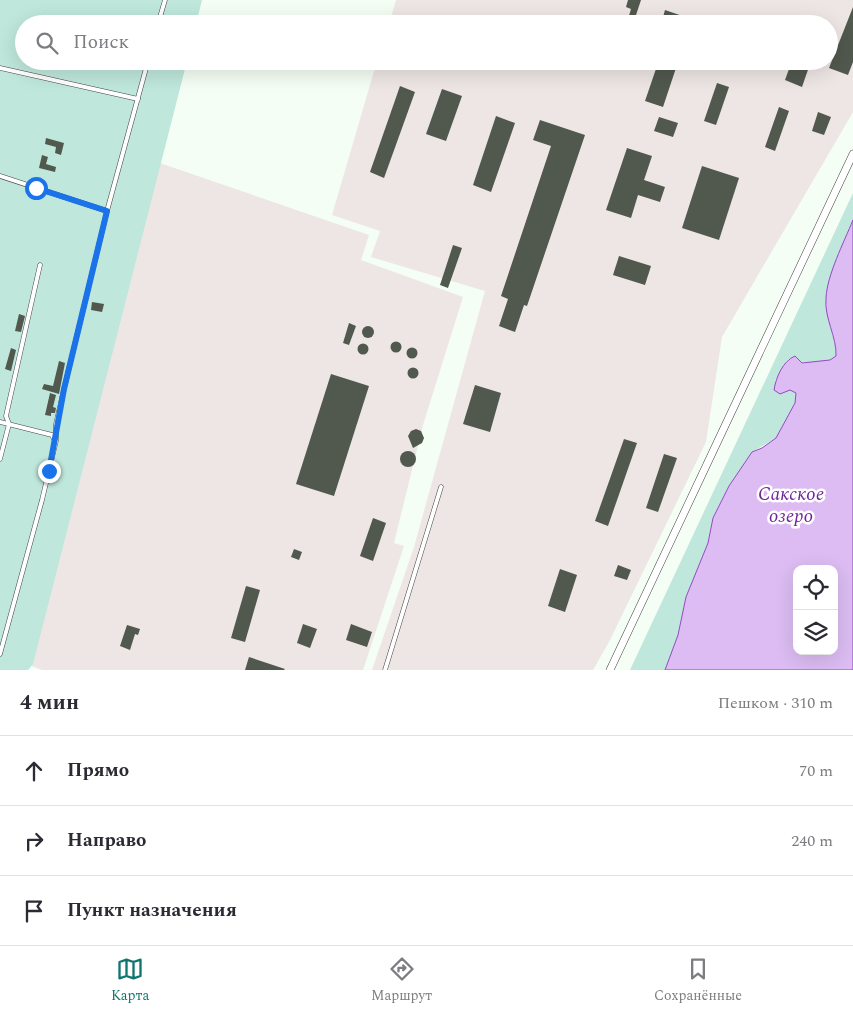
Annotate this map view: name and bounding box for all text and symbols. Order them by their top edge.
search box [15,15,838,70]
text: Поиск [73,28,129,57]
icon: search [33,29,61,57]
route start [25,177,48,200]
route end [38,460,61,483]
water label: Сакское озеро [758,480,824,531]
map controls [793,565,838,655]
button: locate [793,565,838,610]
button: layers [793,610,838,655]
text: 4 мин [20,687,79,719]
text: Пешком · 310 m [718,691,833,715]
text: Прямо [67,756,129,785]
icon: ahead [20,757,48,785]
text: 70 m [799,759,833,783]
text: Направо [67,826,146,855]
icon: right [20,827,48,855]
text: 240 m [791,829,833,853]
text: Пункт назначения [67,896,237,925]
icon: arrive [20,897,48,925]
tab: Карта [111,955,149,1006]
tab: Маршрут [371,955,432,1006]
tab: Сохранённые [654,955,742,1006]

